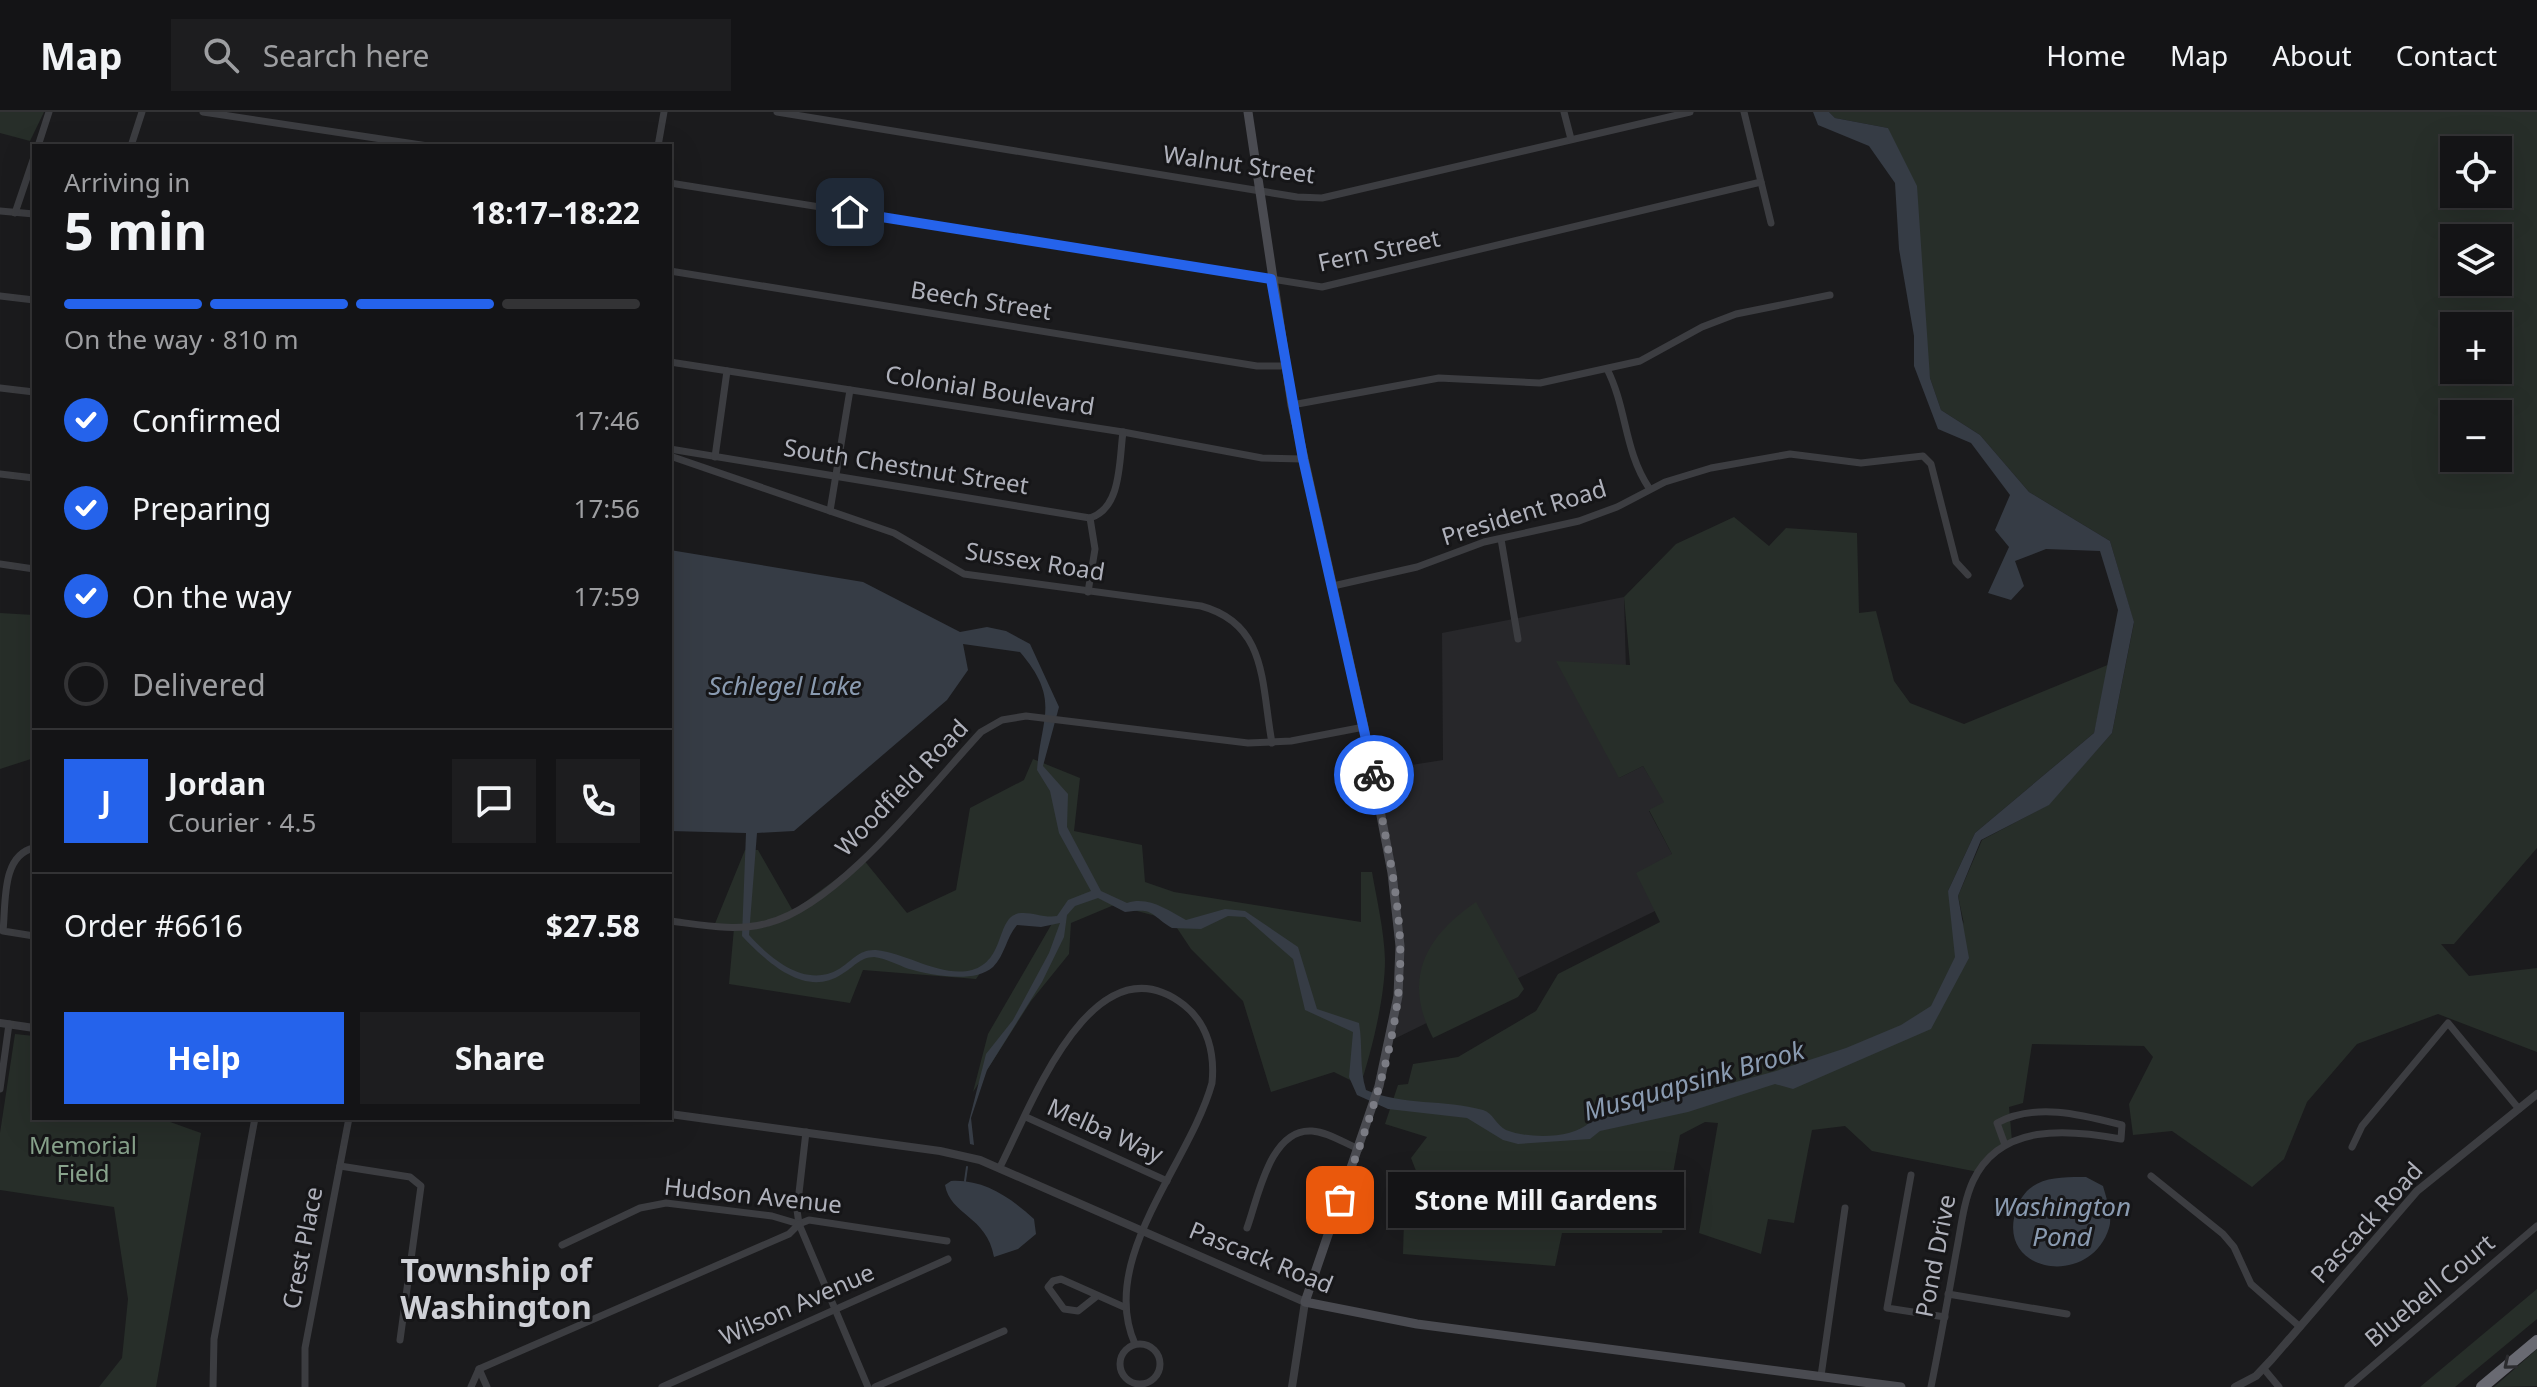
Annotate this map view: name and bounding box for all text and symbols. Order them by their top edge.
search box [171,19,731,91]
text: Map [40,29,123,81]
icon: search [199,33,243,77]
text: Search here [263,35,430,76]
text: Home [2046,36,2126,74]
text: Map [2170,36,2228,74]
text: About [2272,36,2352,74]
text: Contact [2396,36,2497,74]
map controls [2440,136,2512,472]
button: locate [2440,136,2512,208]
street label: Walnut Street [1161,137,1318,191]
text: Arriving in [64,164,190,200]
pin [816,178,884,246]
icon: home [828,190,872,234]
text: 18:17–18:22 [471,192,640,233]
text: 5 min [64,194,207,265]
street label: Fern Street [1315,220,1443,279]
button: layers [2440,224,2512,296]
street label: Beech Street [908,272,1054,327]
button: + [2440,312,2512,384]
text: On the way · 810 m [64,321,298,357]
street label: Colonial Boulevard [883,357,1097,422]
icon: check [64,398,108,442]
text: Confirmed [132,400,282,441]
button: − [2440,400,2512,472]
text: 17:46 [574,402,640,438]
street label: South Chestnut Street [781,430,1031,501]
street label: President Road [1437,471,1610,552]
icon: check [64,486,108,530]
text: Preparing [132,488,271,529]
text: 17:56 [574,490,640,526]
street label: Sussex Road [963,533,1107,588]
icon: check [64,574,108,618]
text: On the way [132,576,292,617]
text: 17:59 [574,578,640,614]
text: Delivered [132,664,266,705]
water label: Schlegel Lake [708,667,862,703]
street label: Woodfield Road [827,711,975,863]
courier [1334,735,1414,815]
icon: bike [1352,753,1396,797]
button: chat [452,759,536,843]
button: phone [556,759,640,843]
text: Jordan [168,763,266,804]
text: J [101,781,111,822]
text: Courier · 4.5 [168,804,316,840]
text: Order #6616 [64,905,243,946]
text: $27.58 [546,905,640,946]
button: Help [64,1012,344,1104]
button: Share [360,1012,640,1104]
water label: Musquapsink Brook [1579,1031,1809,1129]
street label: Melba Way [1042,1089,1169,1170]
park label: Memorial Field [29,1128,137,1189]
street label: Pascack Road [2303,1154,2429,1290]
pin [1306,1166,1374,1234]
street label: Hudson Avenue [663,1169,844,1220]
callout: Stone Mill Gardens [1388,1172,1684,1228]
icon: bag [1318,1178,1362,1222]
text: Stone Mill Gardens [1415,1182,1658,1218]
street label: Crest Place [274,1184,330,1312]
water label: Washington Pond [1993,1188,2131,1254]
street label: Pond Drive [1906,1192,1963,1320]
street label: Pascack Road [1185,1213,1339,1301]
street label: Bluebell Court [2357,1226,2501,1354]
district label: Township of Washington [400,1248,593,1328]
street label: Wilson Avenue [714,1255,879,1352]
one-way arrow [2504,1354,2519,1369]

